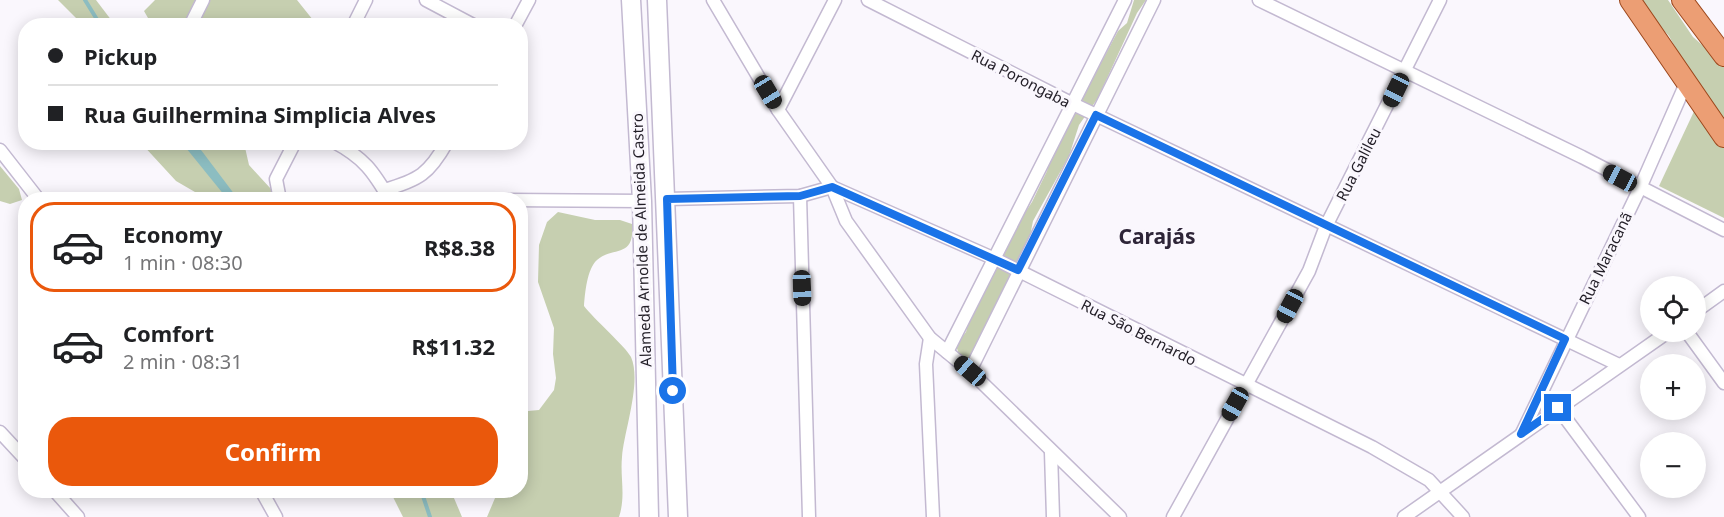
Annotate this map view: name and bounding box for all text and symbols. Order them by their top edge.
text: Pickup [84,41,157,71]
street label: Rua Porongaba [968,44,1074,112]
car [1380,70,1412,110]
car [751,72,785,112]
text: Rua Guilhermina Simplicia Alves [84,99,436,129]
street label: Alameda Arnolde de Almeida Castro [627,113,655,367]
street label: Rua Galileu [1331,124,1385,204]
car [1600,162,1640,194]
street label: Rua Maracanã [1574,208,1636,308]
text: Economy [123,219,222,249]
icon: car [51,220,105,274]
district label: Carajás [1119,222,1196,250]
text: R$8.38 [424,232,495,262]
text: 1 min · 08:30 [123,249,243,276]
car [792,270,812,306]
map controls [1640,276,1706,498]
button: locate [1640,276,1706,342]
car [1274,286,1306,326]
street label: Rua São Bernardo [1078,294,1200,370]
text: Comfort [123,318,214,348]
icon: car [51,319,105,373]
text: R$11.32 [411,331,495,361]
text: 2 min · 08:31 [123,348,243,375]
car [951,352,989,390]
button: + [1640,354,1706,420]
route start [659,377,686,404]
car [1218,384,1252,424]
route end [1544,394,1571,421]
button: Confirm [48,417,498,486]
button: − [1640,432,1706,498]

